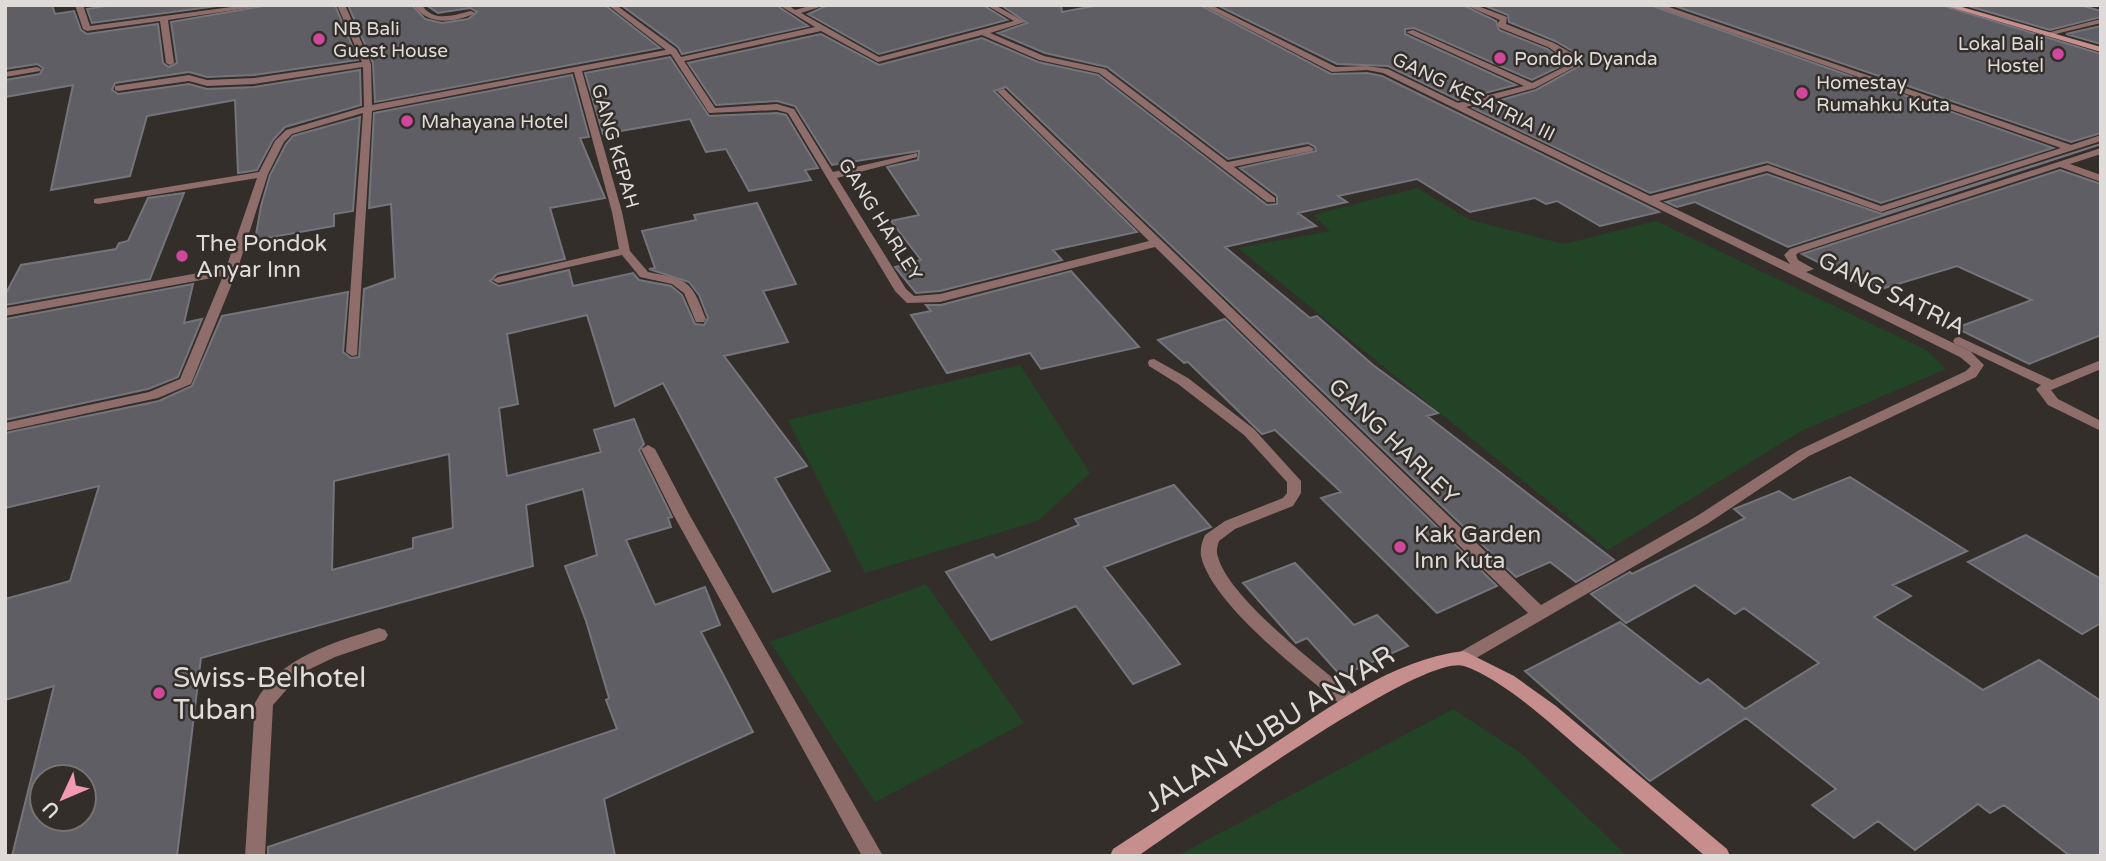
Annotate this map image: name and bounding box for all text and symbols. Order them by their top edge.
place label: NB Bali Guest House [333,18,448,62]
marker: NB Bali Guest House [311,31,327,47]
place label: Lokal Bali Hostel [1958,33,2044,77]
marker: Lokal Bali Hostel [2050,46,2066,62]
street label: GANG KESATRIA III [1388,48,1559,146]
place label: Pondok Dyanda [1514,48,1658,70]
marker: Pondok Dyanda [1492,50,1508,66]
place label: Homestay Rumahku Kuta [1816,72,1950,116]
street label: GANG KEPAH [587,82,643,211]
marker: Homestay Rumahku Kuta [1794,85,1810,101]
place label: Mahayana Hotel [421,111,568,133]
marker: Mahayana Hotel [399,113,415,129]
street label: GANG HARLEY [834,154,927,285]
place label: The Pondok Anyar Inn [196,230,327,284]
street label: GANG SATRIA [1813,246,1970,342]
marker: The Pondok Anyar Inn [174,248,190,264]
street label: GANG HARLEY [1322,373,1464,511]
place label: Kak Garden Inn Kuta [1414,521,1541,575]
marker: Kak Garden Inn Kuta [1392,539,1408,555]
street label: JALAN KUBU ANYAR [1138,638,1401,820]
place label: Swiss-Belhotel Tuban [173,661,366,727]
marker: Swiss-Belhotel Tuban [151,685,167,701]
north arrow [28,763,98,833]
text: U [39,796,64,822]

